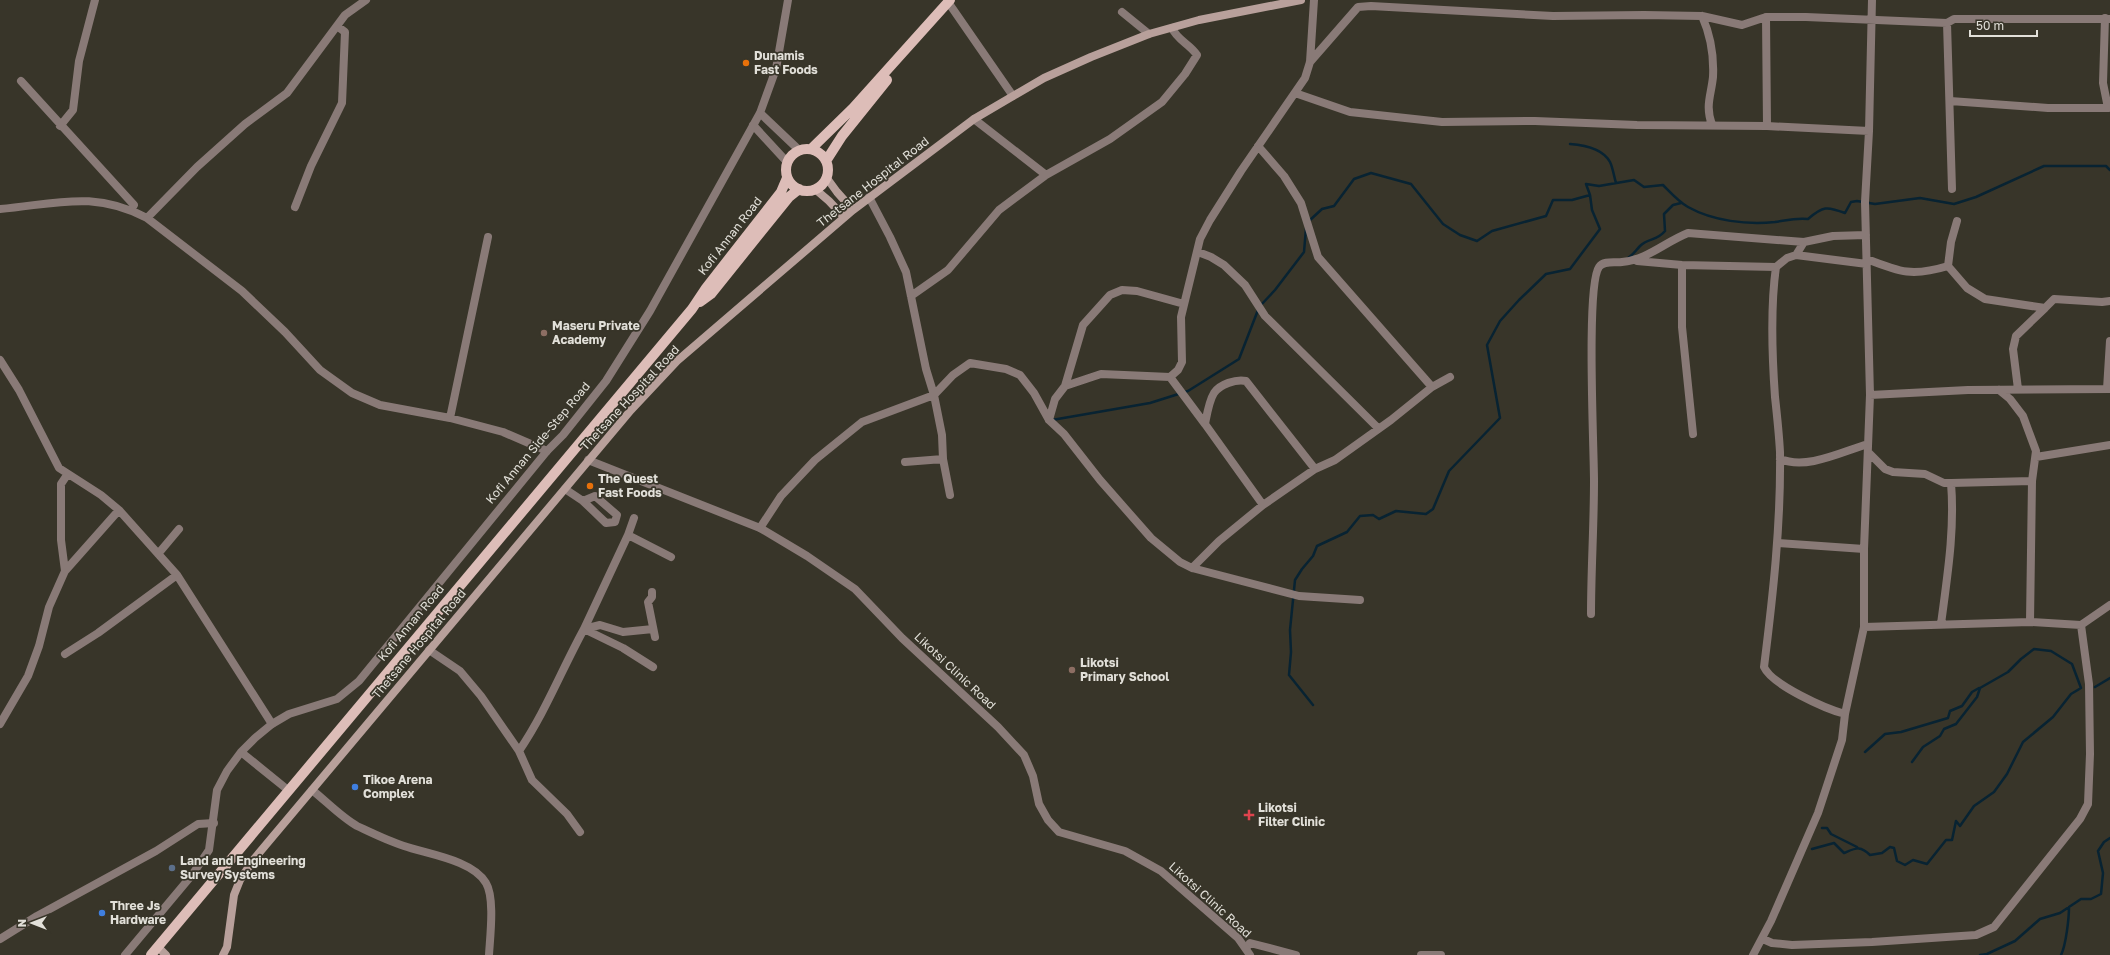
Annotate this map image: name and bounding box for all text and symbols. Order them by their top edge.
scale bar [1970,12,2037,38]
text: 50 m [1976,18,2004,33]
place label: Dunamis Fast Foods [754,48,818,77]
marker: Dunamis Fast Foods [741,58,751,68]
street label: Thetsane Hospital Road [814,133,932,230]
street label: Kofi Annan Road [694,194,765,278]
place label: Maseru Private Academy [552,318,640,347]
marker: Maseru Private Academy [539,328,549,338]
street label: Thetsane Hospital Road [577,342,682,453]
street label: Kofi Annan Side-Step Road [482,379,593,507]
place label: The Quest Fast Foods [598,471,662,500]
marker: The Quest Fast Foods [585,481,595,491]
street label: Kofi Annan Road [374,581,447,664]
street label: Thetsane Hospital Road [368,586,469,701]
street label: Likotsi Clinic Road [911,629,999,712]
place label: Likotsi Primary School [1080,655,1169,684]
marker: Likotsi Primary School [1067,665,1077,675]
place label: Tikoe Arena Complex [363,772,432,801]
marker: Tikoe Arena Complex [350,782,360,792]
place label: Likotsi Filter Clinic [1258,800,1325,829]
marker: Likotsi Filter Clinic [1243,809,1255,821]
place label: Land and Engineering Survey Systems [180,853,306,882]
street label: Likotsi Clinic Road [1166,859,1255,941]
marker: Land and Engineering Survey Systems [167,863,177,873]
place label: Three Js Hardware [110,898,166,927]
north arrow [12,903,52,943]
marker: Three Js Hardware [97,908,107,918]
text: N [15,919,28,927]

